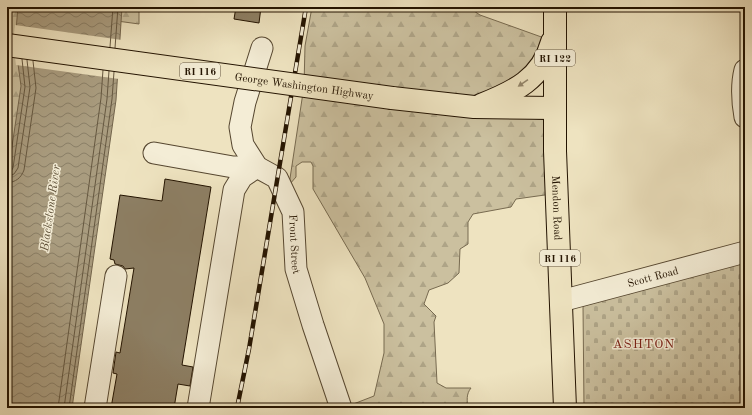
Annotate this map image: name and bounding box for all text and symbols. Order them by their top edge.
road number: RI 122 [535,50,575,66]
road number: RI 116 [180,63,220,79]
street label: George Washington Highway [234,72,374,102]
one-way arrow [518,80,529,87]
water label: Blackstone River [39,163,63,253]
street label: Mendon Road [549,175,562,241]
street label: Front Street [286,214,301,276]
road number: RI 116 [540,250,580,266]
street label: Scott Road [626,266,680,290]
district label: ASHTON [613,338,675,351]

